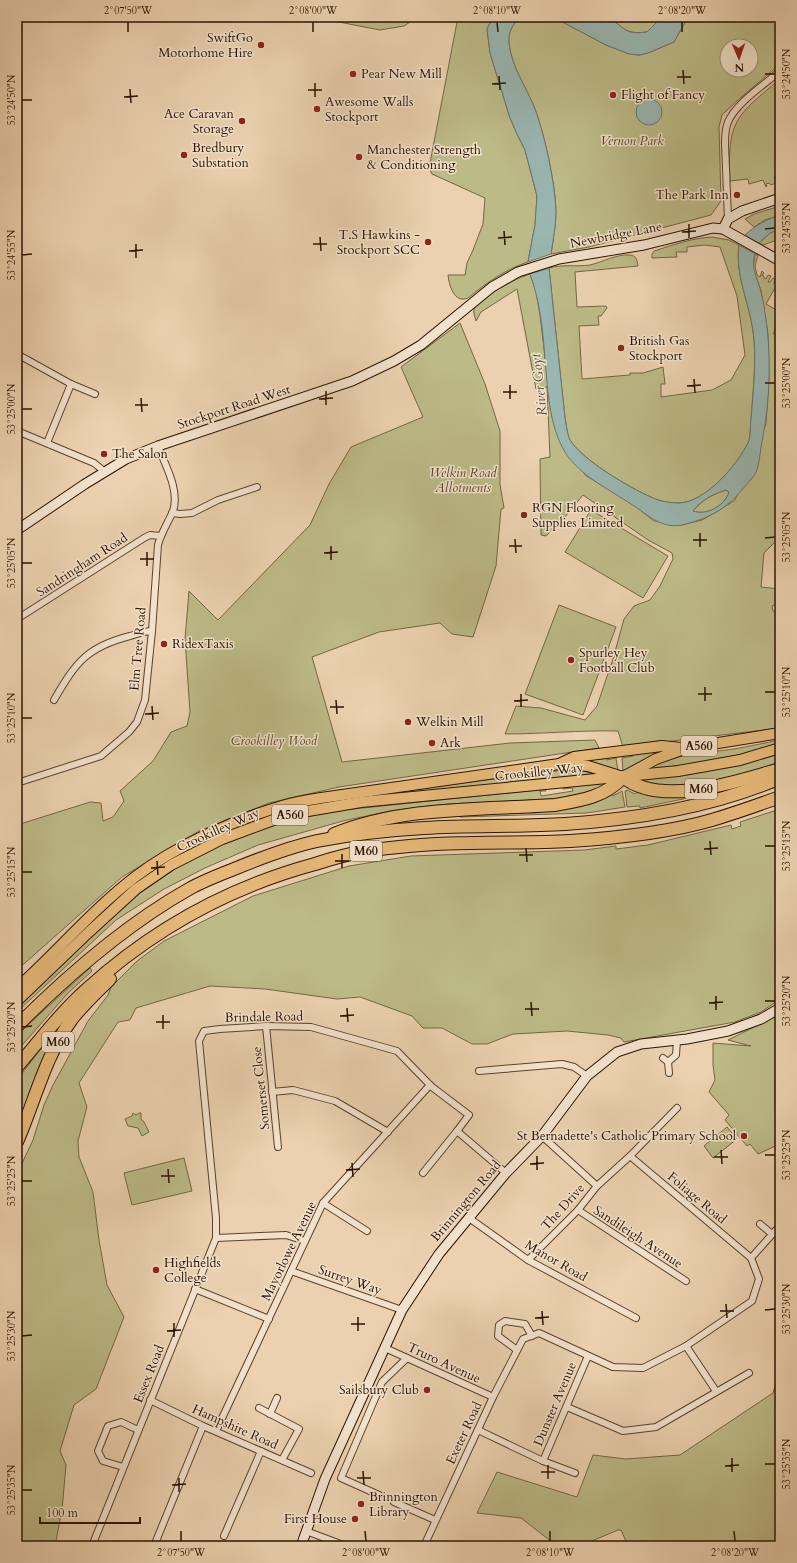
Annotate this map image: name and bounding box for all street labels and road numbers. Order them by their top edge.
street label: Newbridge Lane [569,217,664,253]
street label: Stockport Road West [175,380,293,434]
street label: Sandringham Road [33,529,131,601]
street label: Elm Tree Road [125,606,151,692]
road number: A560 [681,736,717,756]
street label: Crookilley Way [494,758,584,786]
road number: M60 [685,779,717,799]
street label: Crookilley Way [174,804,262,856]
road number: A560 [272,805,308,825]
road number: M60 [350,841,382,861]
street label: Brindale Road [225,1007,303,1027]
road number: M60 [42,1032,74,1052]
street label: Somerset Close [248,1045,274,1130]
street label: Brinnington Road [427,1156,505,1245]
street label: Foliage Road [664,1168,731,1228]
street label: The Drive [537,1180,589,1234]
street label: Mayorlowe Avenue [257,1198,321,1304]
street label: Sandileigh Avenue [590,1201,686,1273]
street label: Manor Road [522,1236,590,1286]
street label: Surrey Way [316,1261,384,1299]
street label: Truro Avenue [404,1338,484,1388]
street label: Essex Road [129,1342,169,1406]
street label: Dunster Avenue [529,1359,581,1449]
street label: Exeter Road [442,1399,486,1467]
street label: Hampshire Road [189,1400,281,1454]

